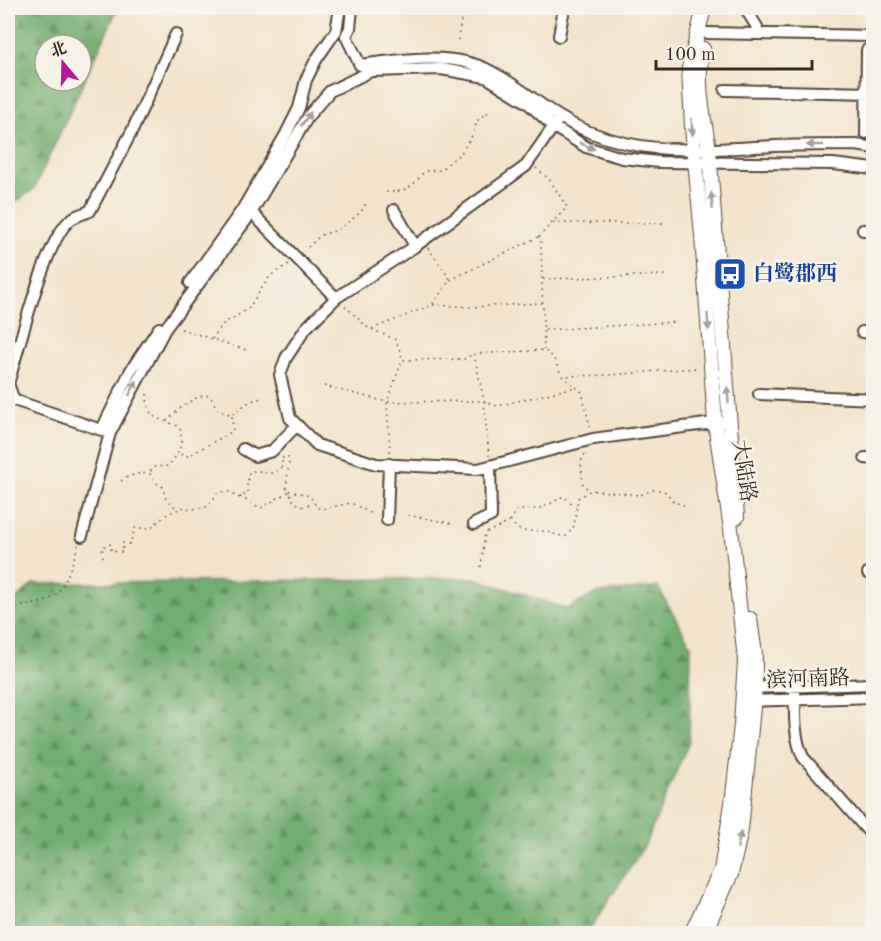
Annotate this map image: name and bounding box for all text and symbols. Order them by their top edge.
north arrow [33,33,93,93]
scale bar [656,33,812,71]
text: 北 [48,39,69,61]
text: 100 m [665,46,716,64]
one-way arrow [300,111,312,127]
one-way arrow [688,118,697,137]
one-way arrow [806,140,825,150]
one-way arrow [579,141,596,150]
one-way arrow [708,191,717,210]
bus stop icon: 白鹭郡西 [712,256,748,292]
place label: 白鹭郡西 [753,262,837,285]
one-way arrow [704,312,713,331]
one-way arrow [128,380,138,397]
one-way arrow [723,385,733,404]
street label: 大陆路 [728,438,760,504]
street label: 滨河南路 [766,666,850,692]
one-way arrow [735,830,744,849]

